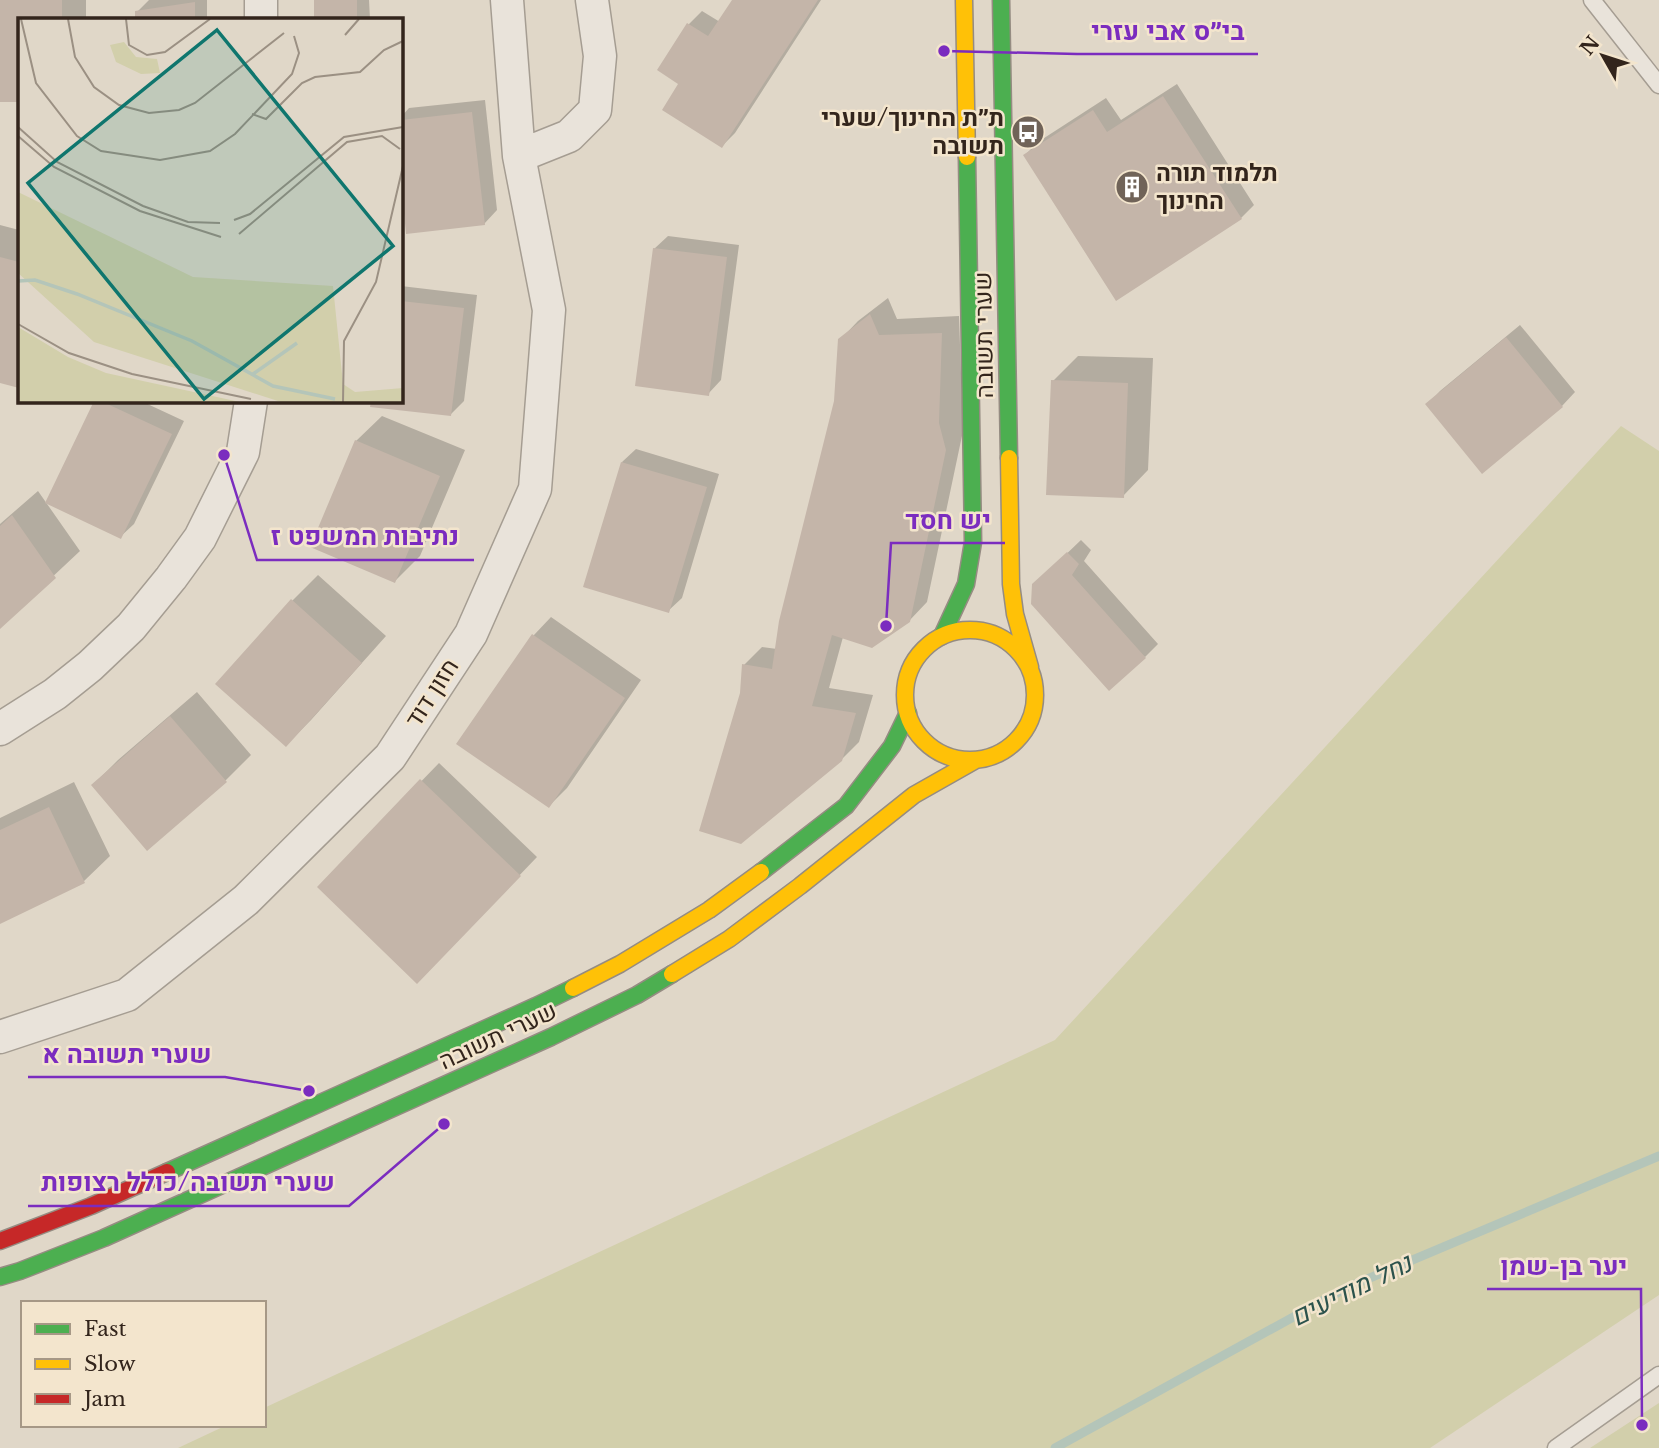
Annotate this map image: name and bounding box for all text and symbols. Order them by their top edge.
callout: בי״ס אבי עזרי [1077,7,1258,54]
text: בי״ס אבי עזרי [1091,15,1245,47]
inset map [18,18,402,402]
north arrow [1568,21,1638,91]
text: N [1576,31,1605,60]
place label: ת״ת החינוך/שערי תשובה [821,103,1004,160]
bus stop icon: ת״ת החינוך/שערי תשובה [1009,113,1047,151]
place label: תלמוד תורה החינוך [1156,158,1278,215]
building icon: תלמוד תורה החינוך [1113,168,1151,206]
street label: שערי תשובה [968,271,999,399]
callout: יש חסד [891,496,1005,543]
text: יש חסד [905,504,991,536]
callout: נתיבות המשפט ז [257,513,474,560]
text: נתיבות המשפט ז [271,520,459,552]
street label: חזון דוד [399,653,464,733]
street label: שערי תשובה [434,996,561,1075]
callout: שערי תשובה א [28,1030,225,1077]
text: שערי תשובה א [42,1038,212,1070]
callout: שערי תשובה/כולל רצופות [28,1159,349,1206]
text: שערי תשובה/כולל רצופות [41,1166,335,1198]
callout: יער בן-שמן [1487,1242,1641,1289]
water label: נחל מודיעים [1285,1246,1418,1333]
text: יער בן-שמן [1501,1250,1627,1282]
legend [21,1301,266,1427]
text: Fast [84,1316,126,1342]
text: Slow [84,1351,136,1377]
text: Jam [81,1386,126,1412]

